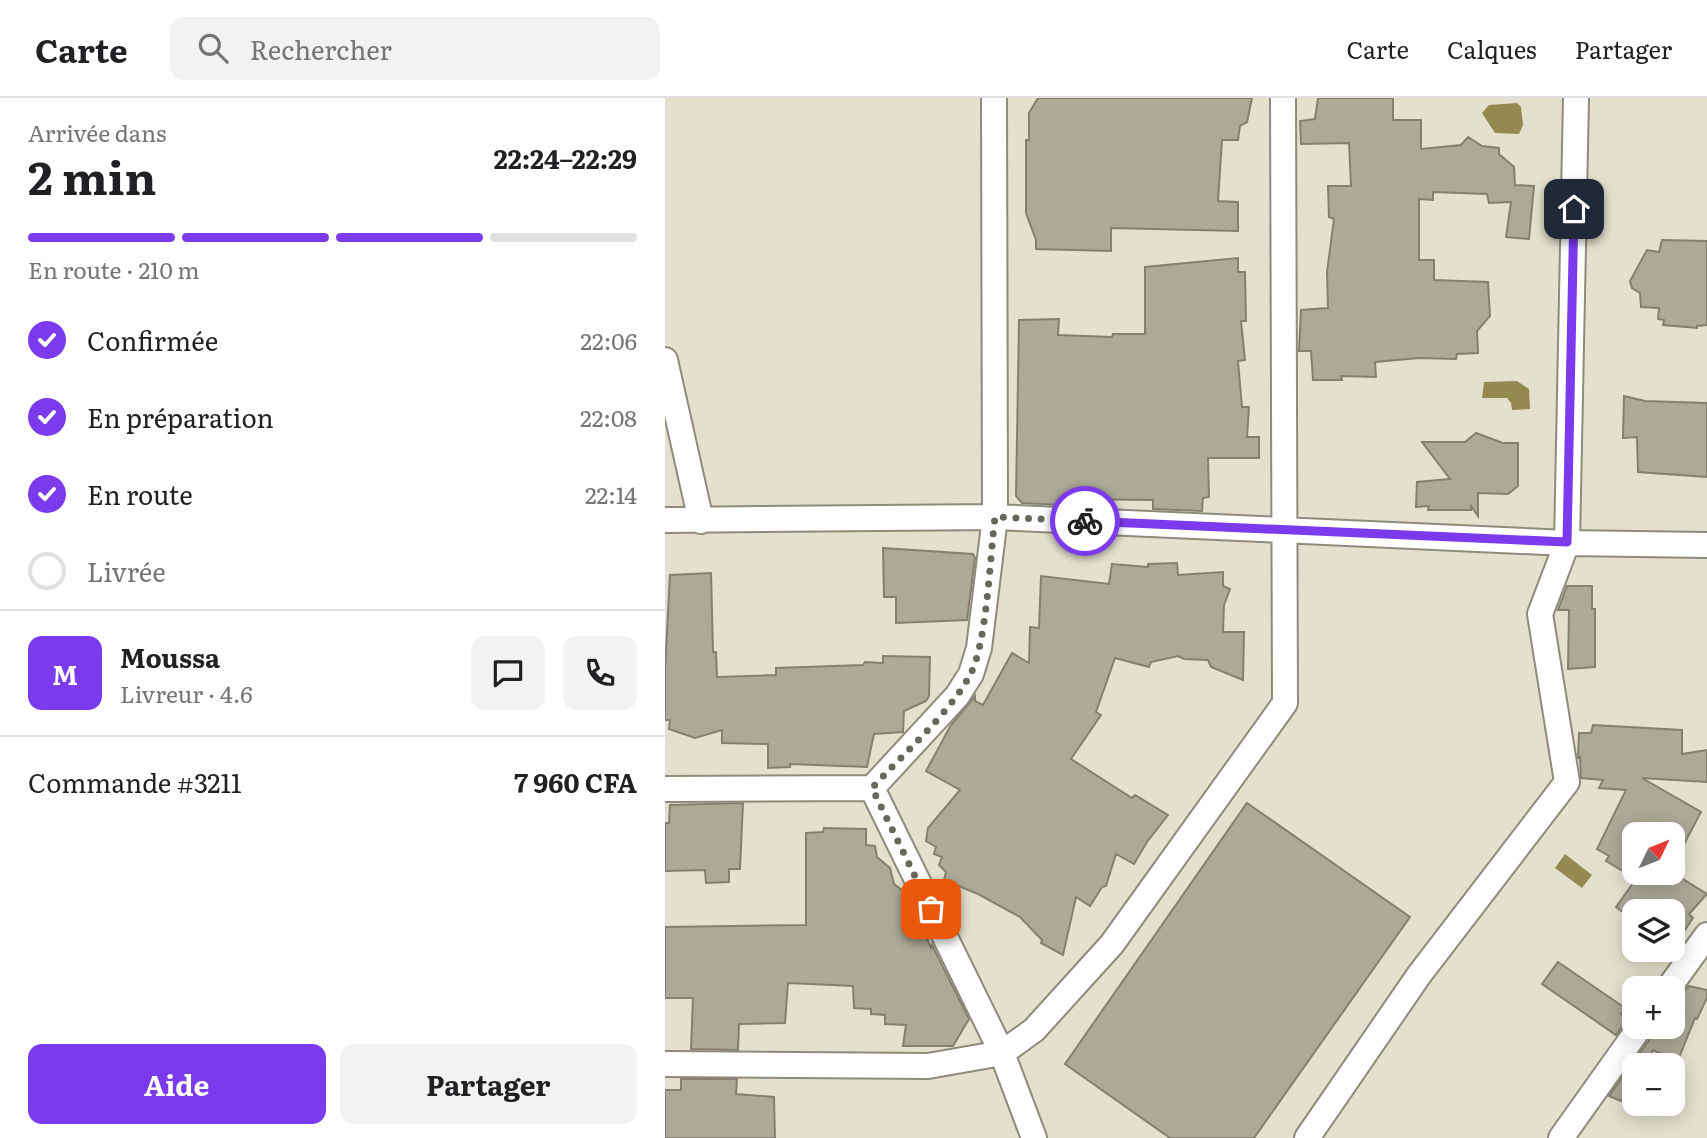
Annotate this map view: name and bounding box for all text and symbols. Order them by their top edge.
search box [170,17,660,80]
text: Carte [35,24,128,73]
icon: search [194,29,232,67]
text: Rechercher [250,29,392,68]
text: Carte [1346,31,1409,66]
text: Calques [1447,31,1537,66]
text: Partager [1575,31,1672,66]
text: Arrivée dans [28,115,166,149]
text: 22:24–22:29 [494,138,637,177]
text: 2 min [28,141,157,209]
pin [1544,179,1604,239]
icon: home [1555,190,1593,228]
text: En route · 210 m [28,252,200,286]
text: Confirmée [87,320,218,359]
icon: check [28,321,66,359]
text: 22:06 [580,323,637,357]
text: En préparation [87,397,274,436]
icon: check [28,398,66,436]
text: 22:08 [580,400,637,434]
text: En route [87,474,193,513]
icon: check [28,475,66,513]
text: 22:14 [585,477,637,511]
courier [1050,486,1120,556]
icon: bike [1066,502,1104,540]
text: Livrée [87,551,166,590]
button: chat [471,636,545,710]
button: phone [563,636,637,710]
text: Moussa [120,637,220,676]
text: M [52,654,78,693]
text: Livreur · 4.6 [120,676,253,710]
text: Commande #3211 [28,762,242,801]
text: 7 960 CFA [514,762,637,801]
north arrow [1622,822,1685,886]
map controls [1622,822,1685,1116]
pin [901,879,961,939]
icon: bag [912,890,950,928]
button: layers [1622,899,1685,962]
button: + [1622,976,1685,1039]
button: Aide [28,1044,326,1124]
button: Partager [340,1044,637,1124]
button: − [1622,1053,1685,1116]

